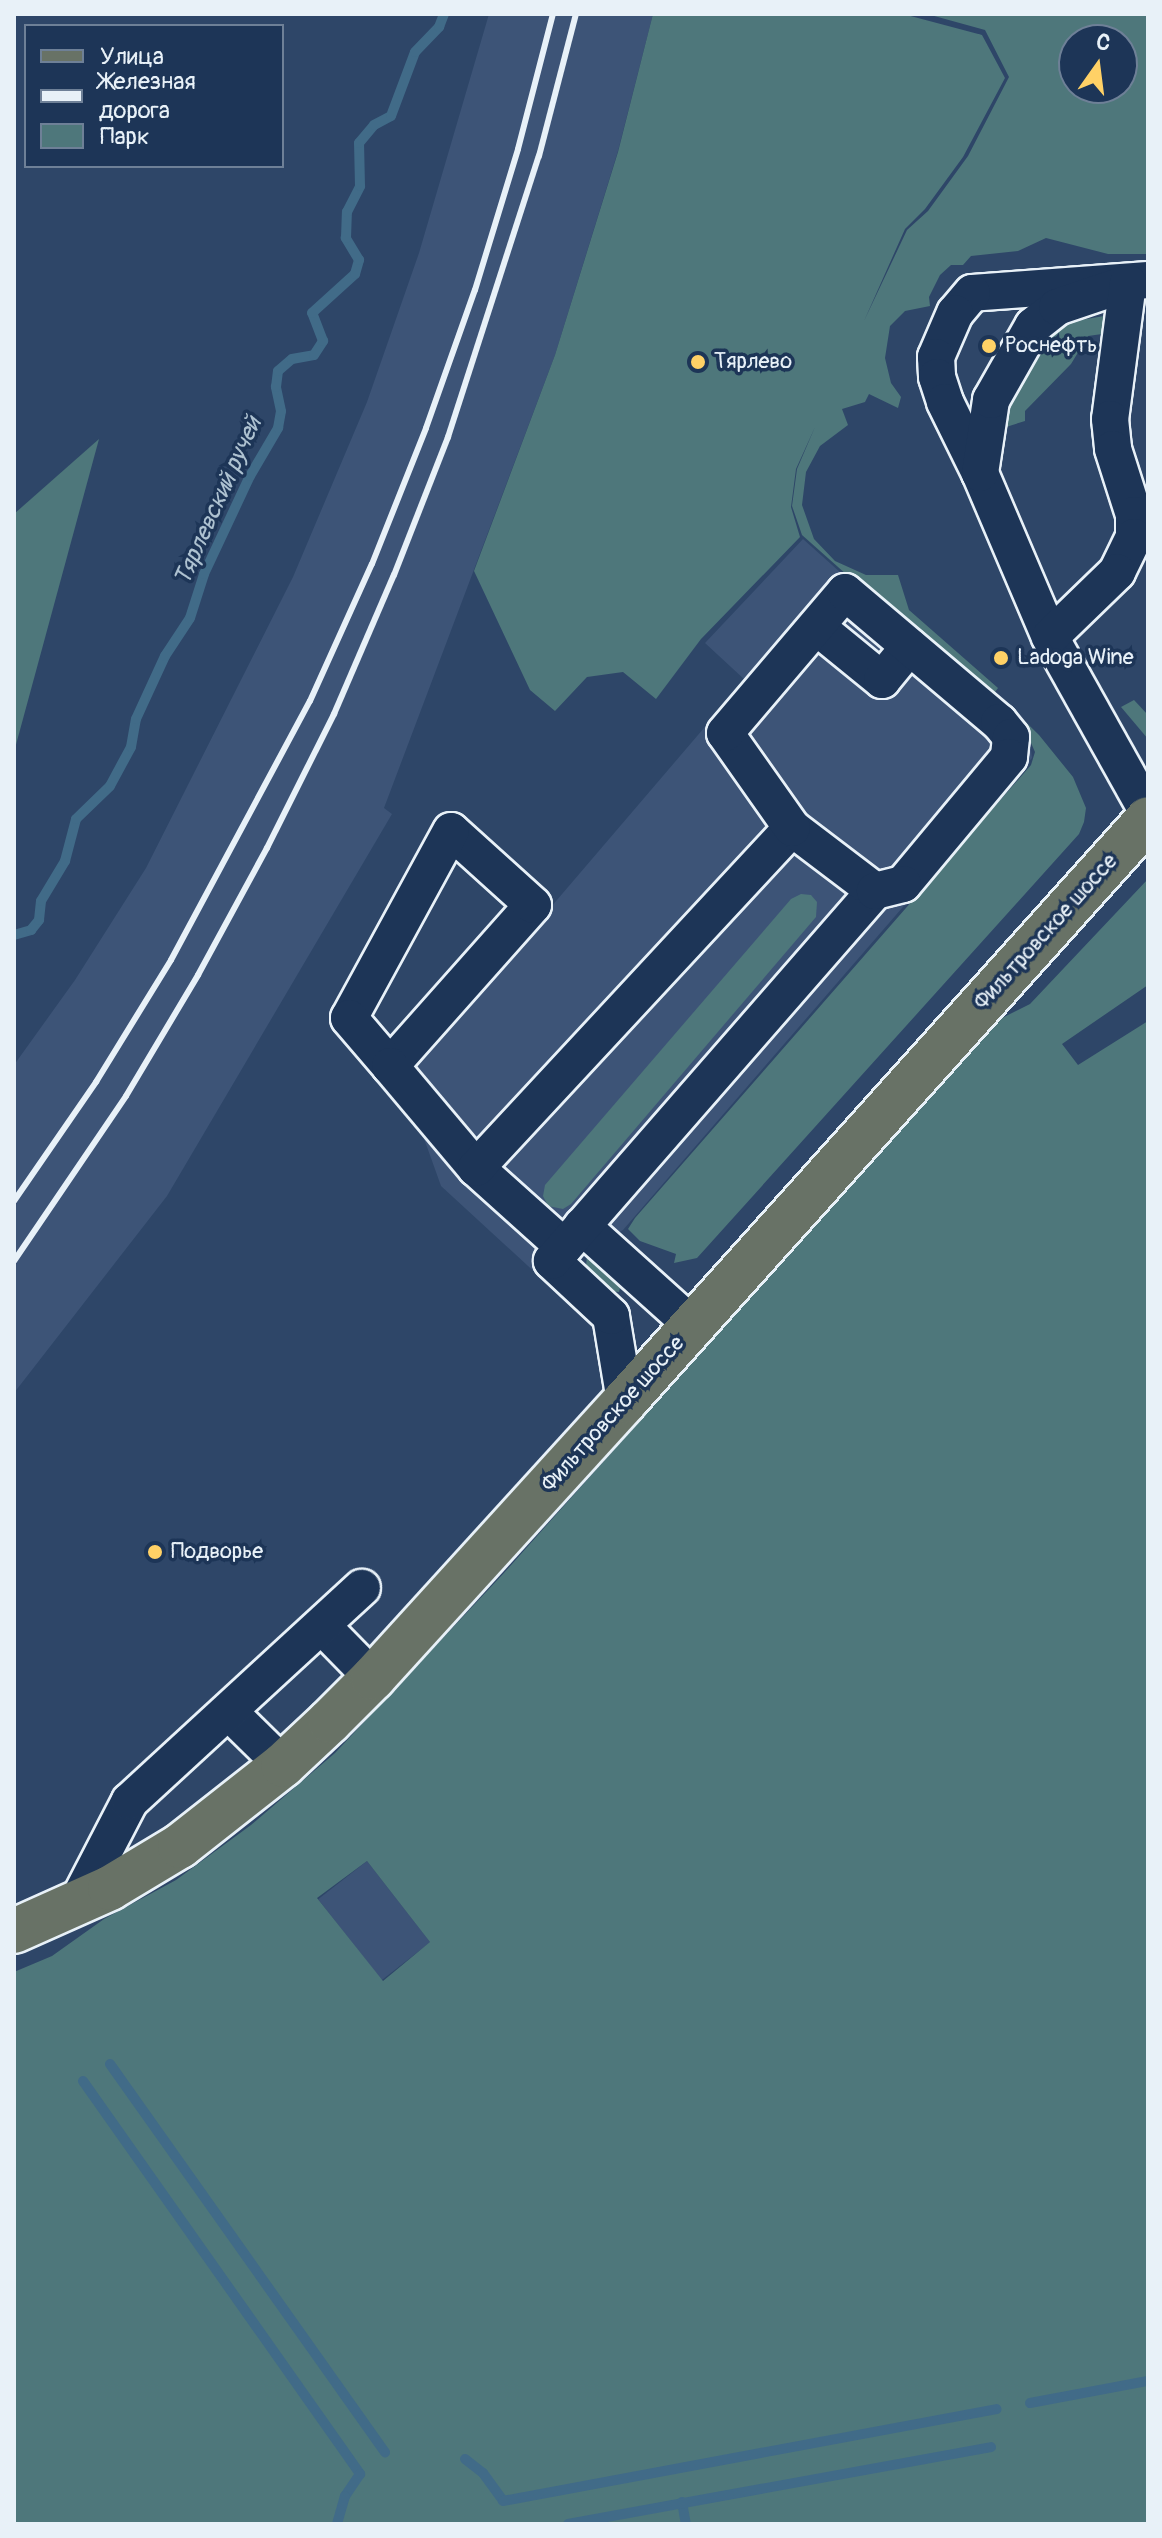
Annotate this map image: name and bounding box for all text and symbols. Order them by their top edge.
legend [24,24,284,168]
north arrow [1058,24,1138,104]
text: С [1093,27,1113,58]
text: Улица [100,42,164,71]
text: Железная дорога [99,67,196,125]
text: Парк [100,122,149,151]
place label: Роснефть [1005,333,1097,359]
marker: Роснефть [980,337,998,355]
place label: Тярлево [714,349,792,375]
marker: Тярлево [689,353,707,371]
water label: Тярлевский ручей [168,412,268,590]
place label: Ladoga Wine [1017,645,1134,671]
marker: Ladoga Wine [992,649,1010,667]
street label: Фильтровское шоссе [969,849,1123,1015]
street label: Фильтровское шоссе [536,1331,690,1497]
place label: Подворье [171,1539,263,1565]
marker: Подворье [146,1543,164,1561]

